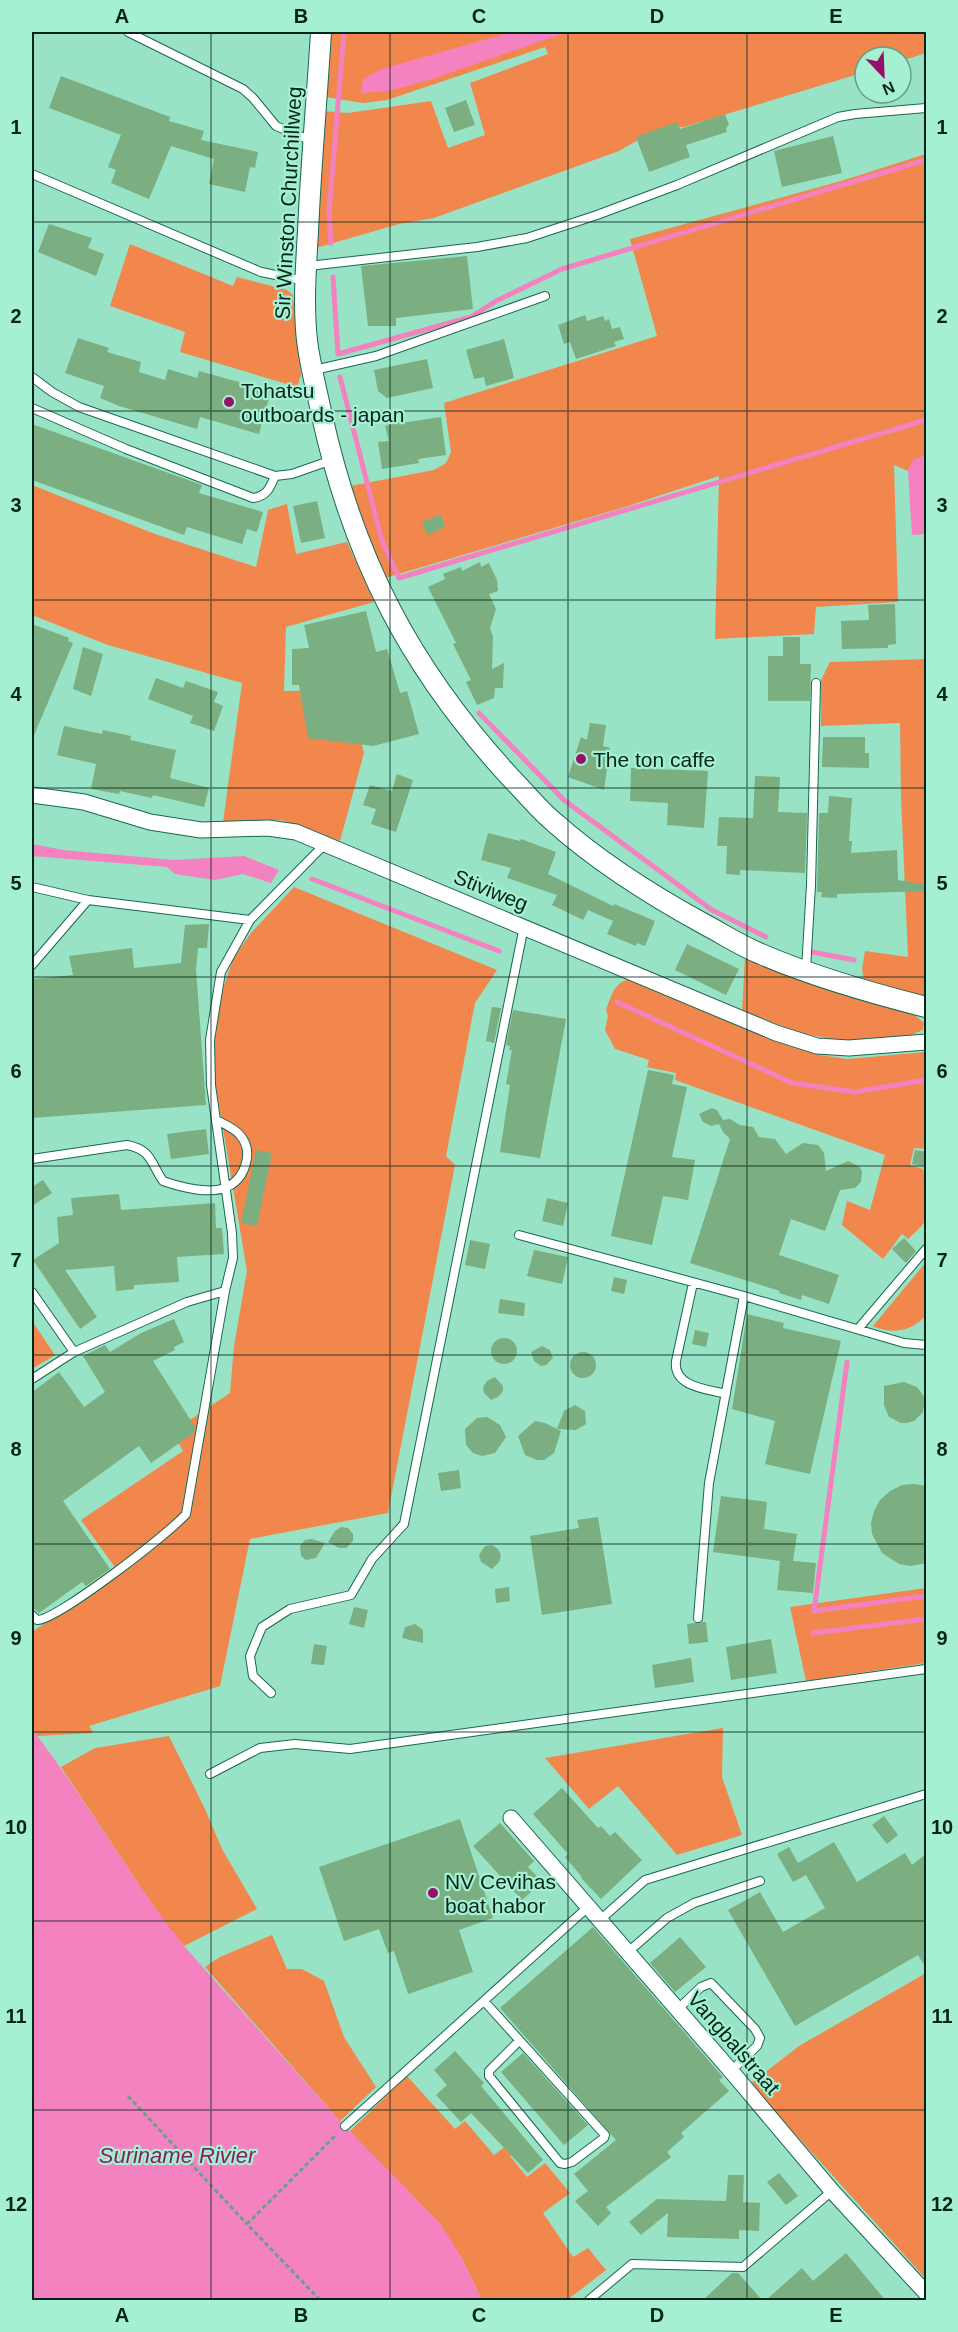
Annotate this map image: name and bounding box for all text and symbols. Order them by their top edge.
text: A [115,5,129,27]
text: B [294,5,308,27]
text: C [472,5,486,27]
text: D [650,5,664,27]
text: E [829,5,843,27]
north arrow [853,45,913,105]
text: N [880,78,897,98]
street label: Sir Winston Churchillweg [270,86,306,320]
text: 1 [10,116,22,138]
text: 1 [936,116,948,138]
text: 2 [10,305,22,327]
text: 2 [936,305,948,327]
place label: Tohatsu outboards - japan [241,379,404,426]
marker: Tohatsu outboards - japan [222,395,236,409]
text: 3 [10,494,22,516]
text: 3 [936,494,948,516]
text: 4 [10,683,22,705]
text: 4 [936,683,948,705]
place label: The ton caffe [593,748,715,771]
marker: The ton caffe [574,752,588,766]
street label: Stiviweg [450,865,532,915]
text: 5 [10,872,22,894]
text: 5 [936,872,948,894]
text: 6 [10,1060,22,1082]
text: 6 [936,1060,948,1082]
text: 7 [10,1249,22,1271]
text: 7 [936,1249,948,1271]
text: 8 [10,1438,22,1460]
text: 8 [936,1438,948,1460]
text: 9 [10,1627,22,1649]
text: 9 [936,1627,948,1649]
text: 10 [5,1816,27,1838]
text: 10 [931,1816,953,1838]
place label: NV Cevihas boat habor [445,1870,556,1917]
marker: NV Cevihas boat habor [426,1886,440,1900]
street label: Vangbalstraat [683,1987,785,2099]
text: 11 [5,2005,27,2027]
text: 11 [931,2005,953,2027]
water label: Suriname Rivier [99,2143,257,2168]
text: 12 [5,2193,27,2215]
text: 12 [931,2193,953,2215]
text: A [115,2304,129,2326]
text: B [294,2304,308,2326]
text: C [472,2304,486,2326]
text: D [650,2304,664,2326]
text: E [829,2304,843,2326]

